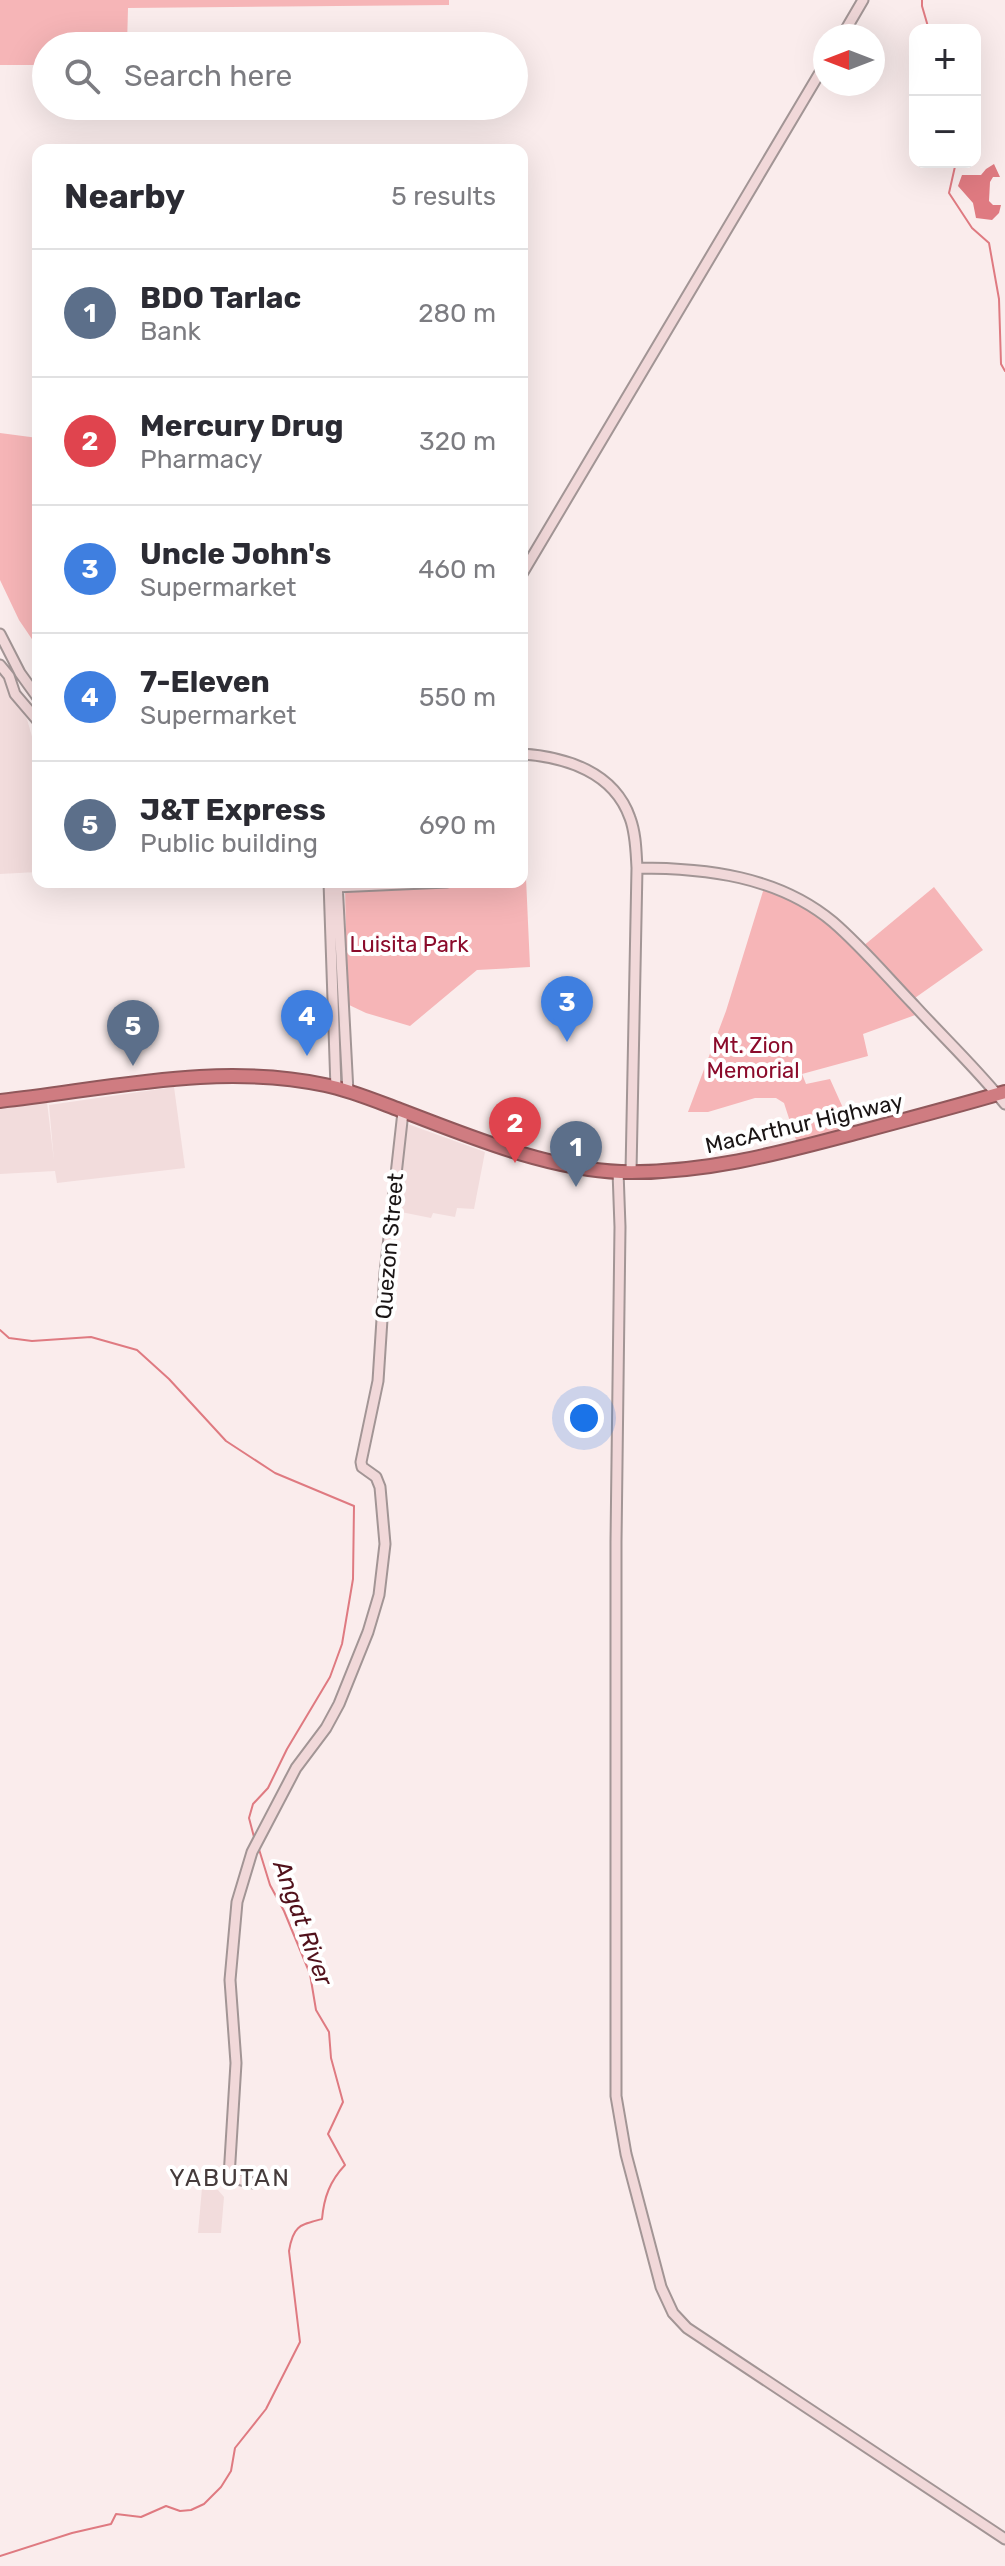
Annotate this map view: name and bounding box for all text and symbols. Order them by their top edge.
north arrow [813,24,885,96]
map controls [909,24,981,168]
button: + [909,24,981,96]
search box [32,32,528,120]
icon: search [60,54,104,98]
text: Search here [124,58,292,94]
button: − [909,96,981,168]
text: Nearby [64,176,185,217]
text: 5 results [391,181,496,212]
text: BDO Tarlac [140,280,301,316]
text: 1 [84,298,96,329]
text: 280 m [418,298,496,329]
text: Bank [140,316,201,347]
text: Mercury Drug [140,408,344,444]
text: 2 [82,426,98,457]
text: 320 m [419,426,496,457]
text: Pharmacy [140,444,263,475]
text: Uncle John's [140,536,331,572]
text: 3 [81,554,99,585]
text: 460 m [418,554,496,585]
text: Supermarket [140,572,297,603]
text: 7-Eleven [140,664,270,700]
text: 4 [81,682,99,713]
text: 550 m [419,682,496,713]
text: Supermarket [140,700,297,731]
text: J&T Express [140,792,326,828]
text: 5 [82,810,98,841]
text: 690 m [419,810,496,841]
text: Public building [140,828,318,859]
park label: Luisita Park [349,931,469,958]
pin: 3 [541,976,593,1042]
pin: 4 [281,990,333,1056]
pin: 5 [107,1000,159,1066]
park label: Mt. Zion Memorial [706,1032,800,1084]
street label: MacArthur Highway [703,1088,906,1159]
pin: 2 [489,1097,541,1163]
pin: 1 [550,1121,602,1187]
street label: Quezon Street [370,1172,409,1320]
your location [564,1398,604,1438]
water label: Angat River [267,1855,339,1990]
district label: YABUTAN [169,2164,291,2192]

